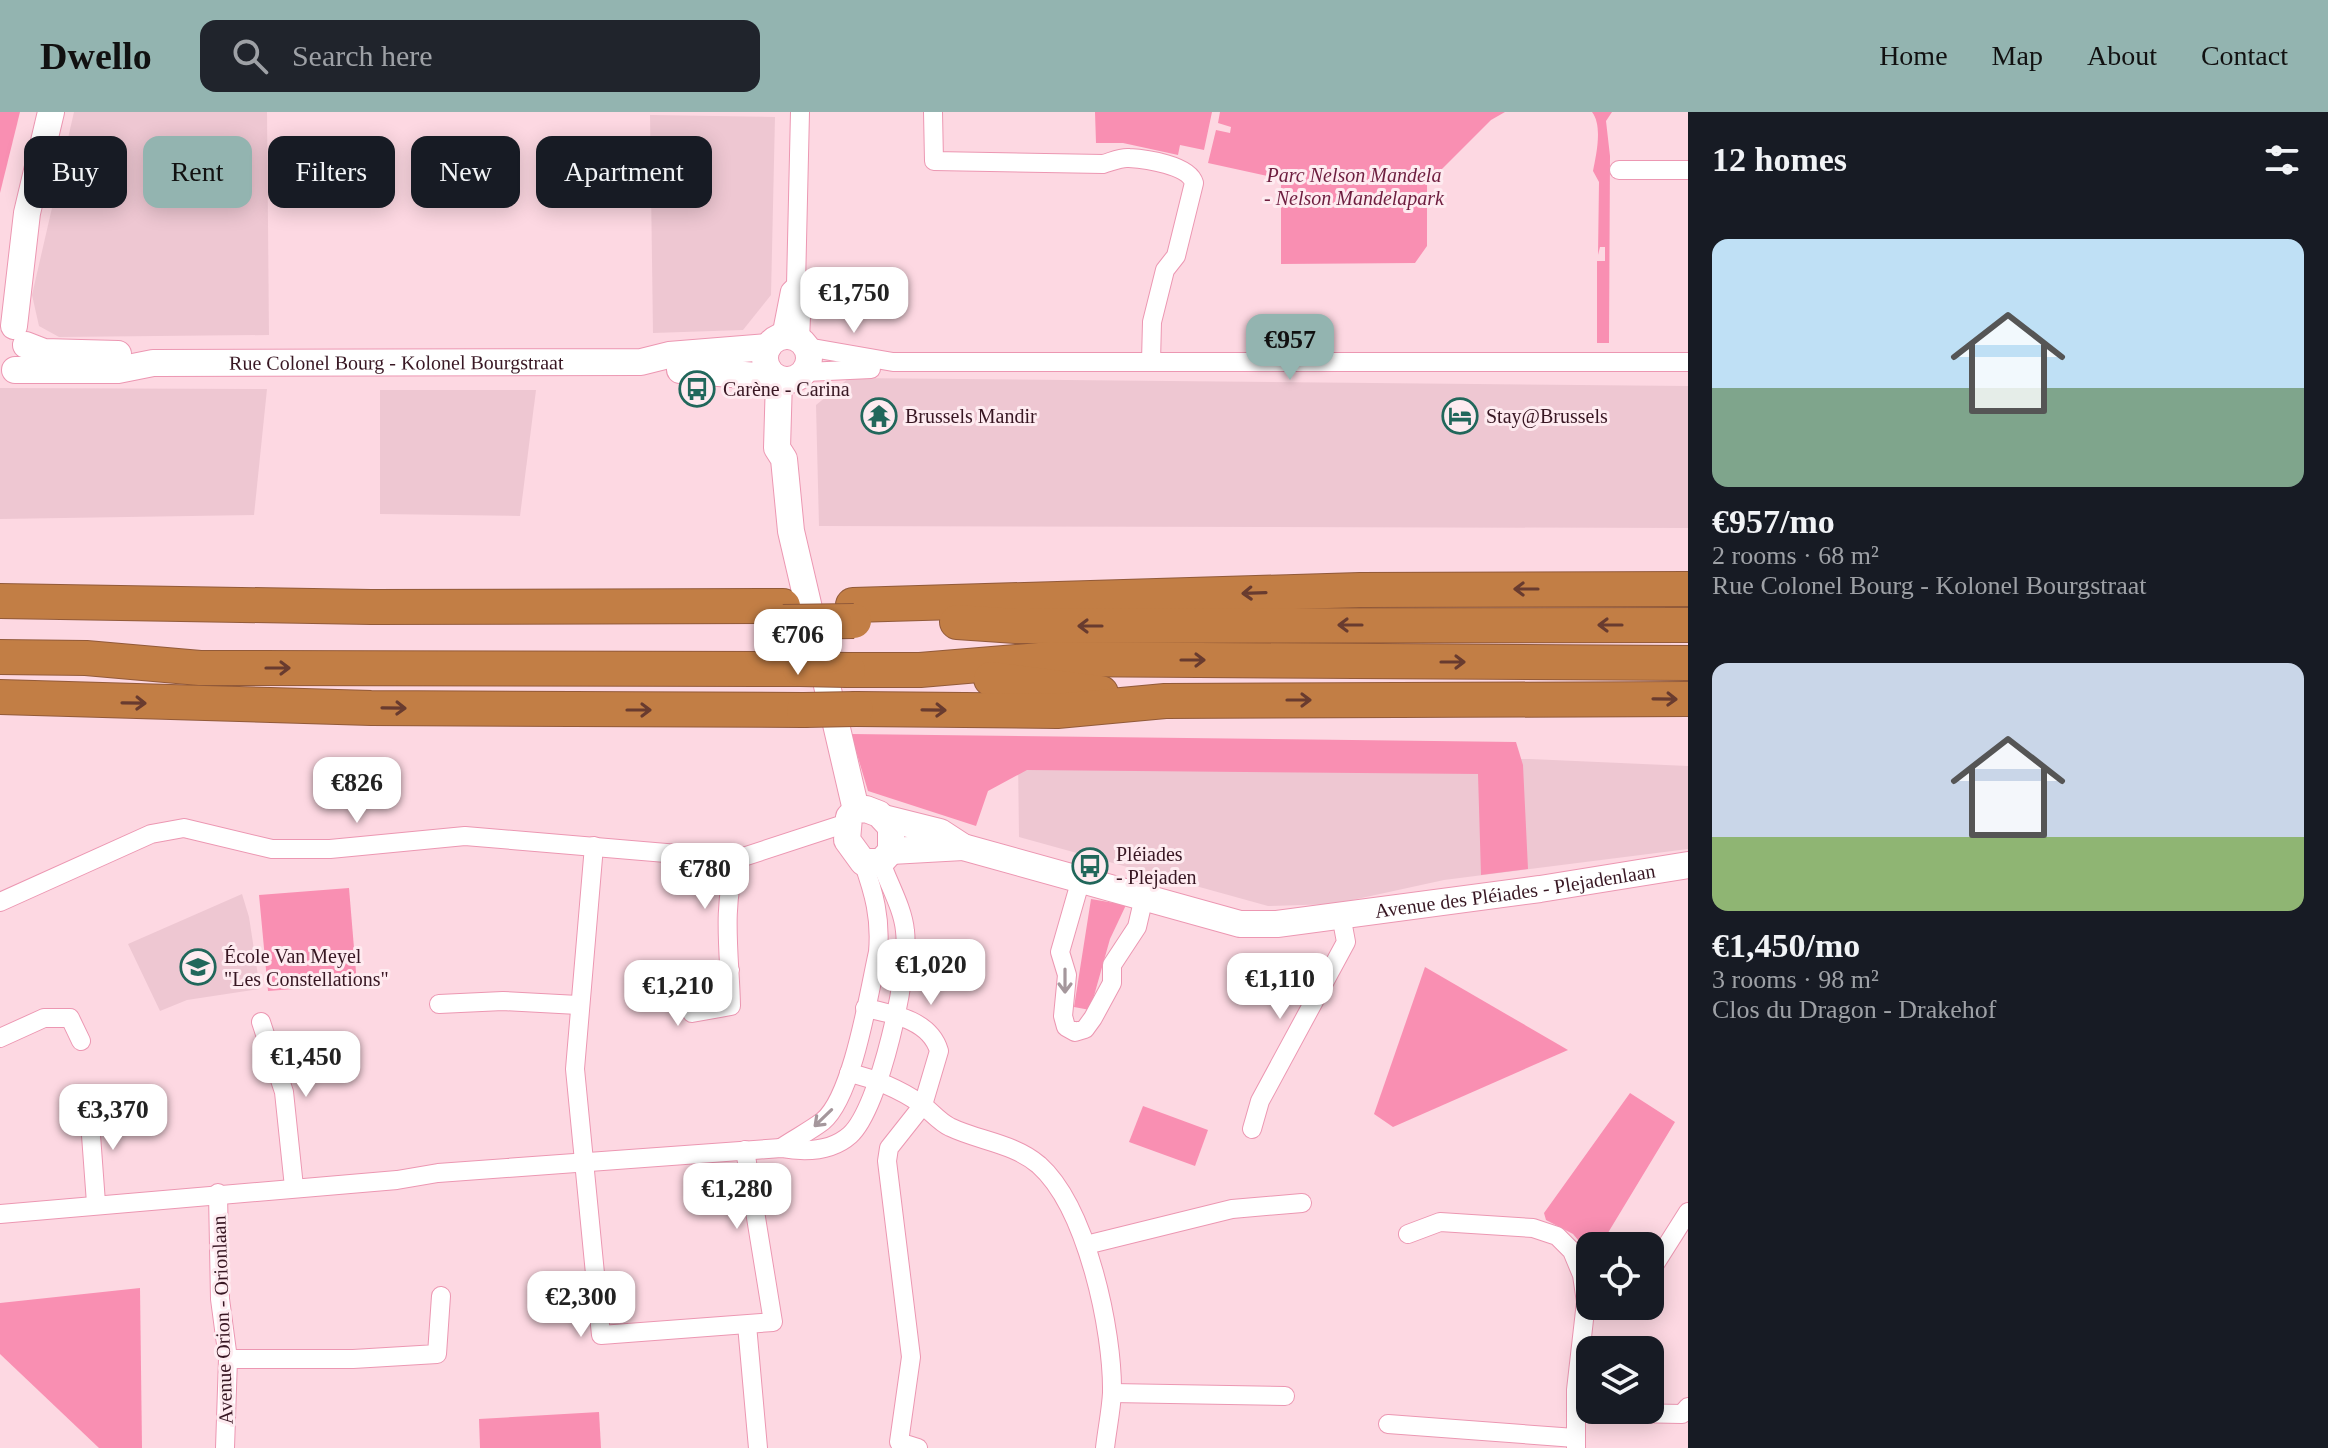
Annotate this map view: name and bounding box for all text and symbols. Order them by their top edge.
search box [200,20,760,92]
icon: search [228,34,272,78]
text: Dwello [40,35,152,77]
text: Search here [292,39,433,72]
text: Home [1879,40,1948,71]
text: Map [1992,40,2043,71]
text: About [2087,40,2157,71]
text: Contact [2201,40,2288,71]
chip: Buy [24,136,127,208]
chip: Rent [143,136,252,208]
chip: Filters [268,136,395,208]
chip: New [411,136,520,208]
chip: Apartment [536,136,712,208]
icon: filters [2260,138,2304,182]
text: 12 homes [1712,141,1847,178]
park label: Parc Nelson Mandela - Nelson Mandelapark [1264,164,1445,210]
pin: €1,750 [789,267,919,335]
text: €1,750 [818,278,890,307]
icon: home [1936,291,2080,435]
pin: €957 [1243,314,1337,382]
text: €957 [1264,325,1316,354]
street label: Rue Colonel Bourg - Kolonel Bourgstraat [229,351,564,375]
bus stop icon: Carène - Carina [678,370,716,408]
place label: Carène - Carina [723,378,850,400]
temple icon: Brussels Mandir [860,397,898,435]
hotel icon: Stay@Brussels [1441,397,1479,435]
place label: Brussels Mandir [905,405,1037,427]
place label: Stay@Brussels [1486,405,1608,428]
text: €957/mo [1712,503,1835,540]
text: 2 rooms · 68 m² [1712,541,1879,570]
text: Rue Colonel Bourg - Kolonel Bourgstraat [1712,571,2147,600]
one-way arrow [1513,581,1540,597]
one-way arrow [1241,585,1268,601]
pin: €706 [751,609,845,677]
one-way arrow [1337,617,1364,633]
one-way arrow [1597,617,1624,633]
one-way arrow [1077,618,1104,634]
text: €706 [772,620,824,649]
one-way arrow [1179,652,1206,668]
one-way arrow [1439,654,1466,670]
one-way arrow [264,660,291,676]
one-way arrow [1651,691,1678,707]
one-way arrow [1285,692,1312,708]
one-way arrow [120,695,147,711]
one-way arrow [380,701,407,716]
one-way arrow [625,702,652,718]
one-way arrow [920,702,947,718]
icon: home [1936,715,2080,859]
pin: €826 [310,757,404,825]
text: €826 [331,768,383,797]
pin: €780 [658,843,752,911]
place label: Pléiades - Plejaden [1116,843,1197,889]
bus stop icon: Pléiades - Plejaden [1071,847,1109,885]
text: €780 [679,854,731,883]
street label: Avenue des Pléiades - Plejadenlaan [1373,859,1657,922]
text: €1,450/mo [1712,927,1860,964]
pin: €1,020 [866,939,996,1007]
place label: École Van Meyel "Les Constellations" [224,945,389,990]
school or university icon: École Van Meyel "Les Constellations" [179,948,217,986]
text: €1,020 [895,950,967,979]
pin: €1,110 [1215,953,1345,1021]
pin: €1,210 [613,960,743,1028]
text: €1,110 [1245,964,1315,993]
text: 3 rooms · 98 m² [1712,965,1879,994]
one-way arrow [1057,967,1073,994]
text: €1,210 [642,971,714,1000]
text: Clos du Dragon - Drakehof [1712,995,1997,1024]
pin: €1,450 [241,1031,371,1099]
text: €1,450 [270,1042,342,1071]
pin: €3,370 [48,1084,178,1152]
text: €3,370 [77,1095,149,1124]
one-way arrow [813,1108,833,1127]
pin: €1,280 [672,1163,802,1231]
text: €1,280 [701,1174,773,1203]
street label: Avenue Orion - Orionlaan [207,1215,237,1425]
map controls [1576,1232,1664,1424]
button: locate [1576,1232,1664,1320]
pin: €2,300 [516,1271,646,1339]
text: €2,300 [545,1282,617,1311]
button: layers [1576,1336,1664,1424]

